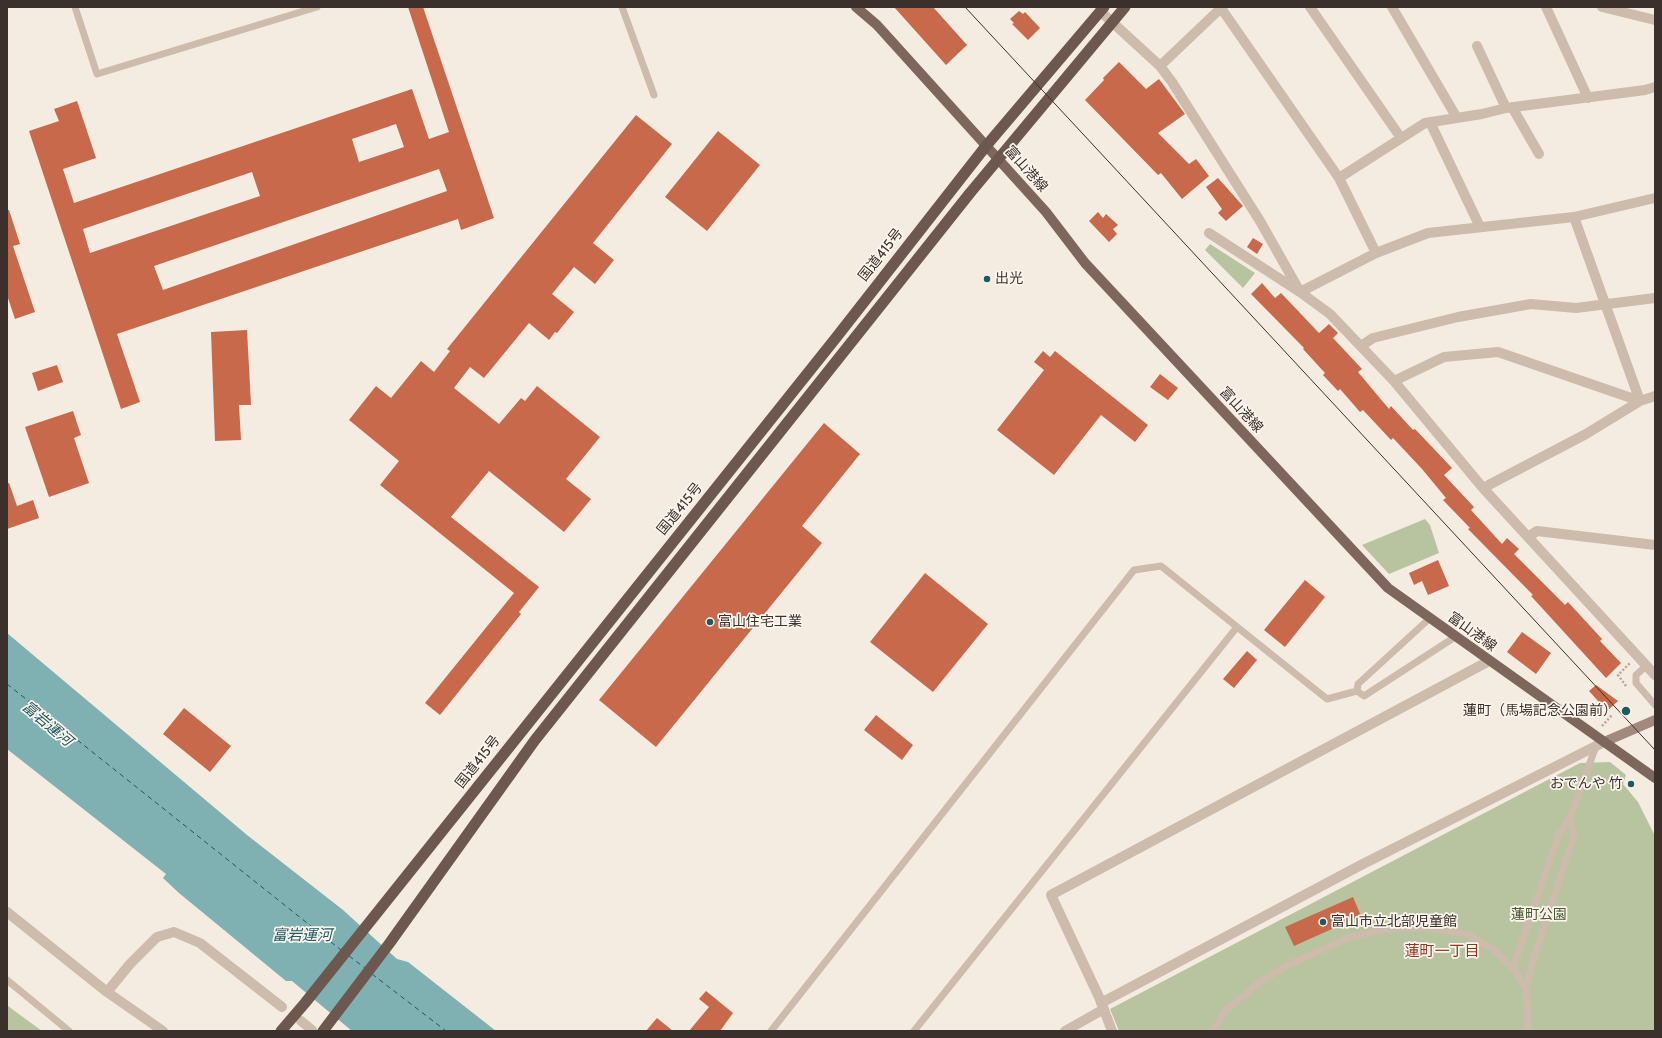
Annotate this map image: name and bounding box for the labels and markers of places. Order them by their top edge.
place label: 出光 [995,271,1023,287]
marker: 出光 [982,274,992,284]
place label: 富山住宅工業 [718,614,802,630]
marker: 富山住宅工業 [705,617,715,627]
place label: 蓮町（馬場記念公園前） [1463,703,1617,719]
marker: 蓮町（馬場記念公園前） [1620,705,1632,717]
place label: おでんや 竹 [1550,776,1623,792]
marker: おでんや 竹 [1626,779,1636,789]
place label: 富山市立北部児童館 [1331,914,1457,930]
marker: 富山市立北部児童館 [1318,917,1328,927]

